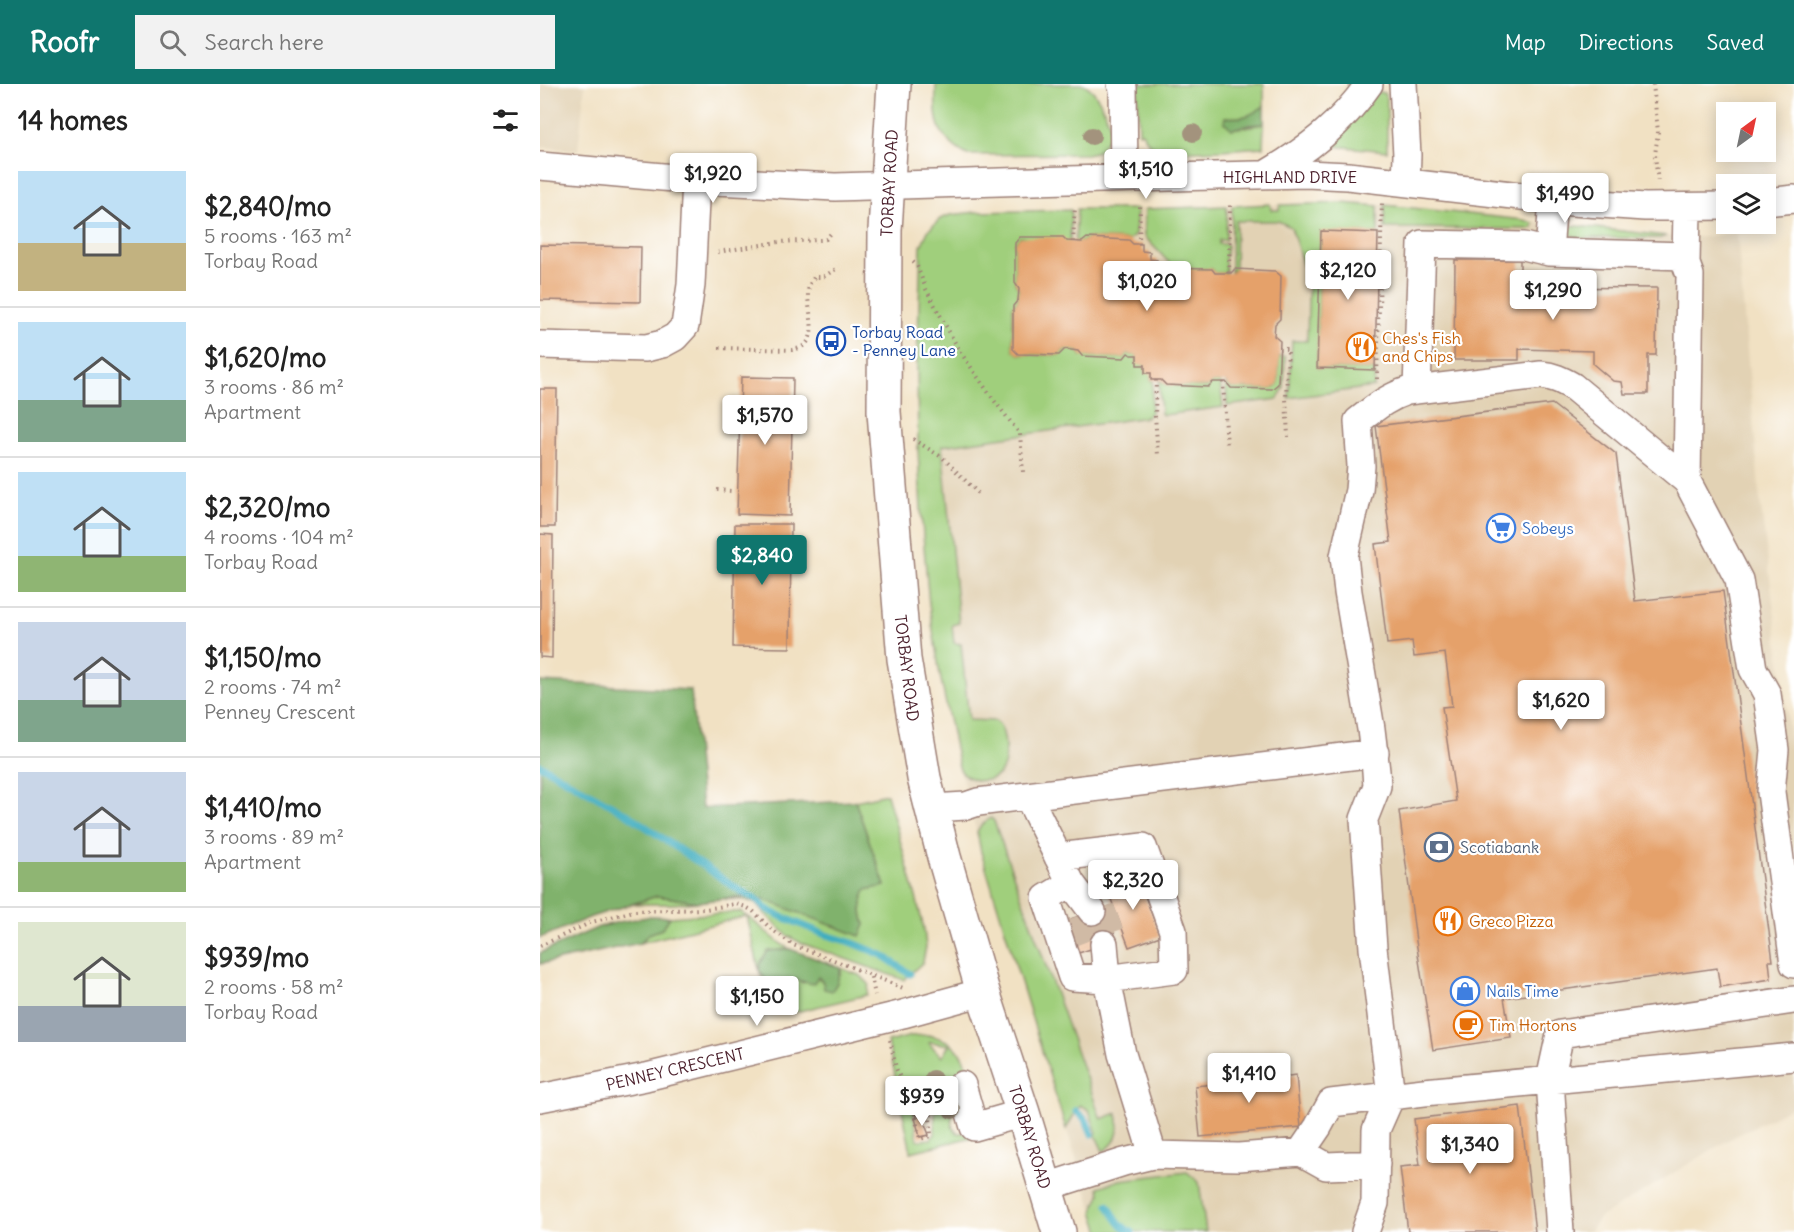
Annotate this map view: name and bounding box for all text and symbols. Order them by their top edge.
search box [135,15,555,69]
text: Roofr [30,24,99,60]
icon: search [156,26,189,59]
text: Search here [204,28,324,56]
text: Map [1505,29,1546,56]
text: Directions [1579,29,1673,56]
text: Saved [1706,29,1764,56]
north arrow [1716,102,1776,162]
map controls [1716,102,1776,234]
text: 14 homes [18,104,128,137]
icon: filters [489,104,522,137]
street label: TORBAY ROAD [876,129,902,237]
pin: $1,510 [1097,149,1195,200]
pin: $1,920 [664,153,762,204]
text: $1,510 [1118,156,1174,181]
text: $1,920 [684,160,742,185]
street label: HIGHLAND DRIVE [1223,167,1357,187]
pin: $1,490 [1516,173,1614,224]
button: layers [1716,174,1776,234]
text: $1,490 [1536,180,1594,205]
text: $2,840/mo [204,190,331,223]
icon: home [66,195,138,267]
text: 5 rooms · 163 m² [204,223,352,248]
text: Torbay Road [204,248,318,273]
pin: $2,120 [1299,250,1397,301]
text: $2,120 [1319,257,1377,282]
pin: $1,020 [1098,261,1196,312]
text: $1,020 [1117,268,1177,293]
pin: $1,290 [1504,270,1602,321]
text: $1,290 [1524,277,1582,302]
place label: Torbay Road - Penney Lane [852,322,956,360]
bus stop icon: Torbay Road - Penney Lane [815,325,847,357]
place label: Ches's Fish and Chips [1382,328,1461,366]
restaurant icon: Ches's Fish and Chips [1345,331,1377,363]
text: $1,620/mo [204,341,326,374]
icon: home [66,346,138,418]
text: 3 rooms · 86 m² [204,374,344,399]
pin: $1,570 [716,395,814,446]
text: Apartment [204,399,301,424]
text: $1,570 [736,402,794,427]
text: $2,320/mo [204,491,330,524]
icon: home [66,496,138,568]
supermarket icon: Sobeys [1485,512,1517,544]
place label: Sobeys [1522,518,1574,538]
text: 4 rooms · 104 m² [204,524,354,549]
pin: $2,840 [713,535,811,586]
text: $2,840 [731,542,793,567]
text: Torbay Road [204,549,318,574]
street label: TORBAY ROAD [891,614,923,722]
text: $1,150/mo [204,641,321,674]
icon: home [66,646,138,718]
text: 2 rooms · 74 m² [204,674,341,699]
pin: $1,620 [1512,680,1610,731]
text: $1,620 [1532,687,1590,712]
text: Penney Crescent [204,699,355,724]
text: $1,410/mo [204,791,322,824]
icon: home [66,796,138,868]
text: 3 rooms · 89 m² [204,824,344,849]
bank icon: Scotiabank [1423,831,1455,863]
place label: Scotiabank [1460,837,1539,857]
text: Apartment [204,849,301,874]
pin: $2,320 [1084,860,1182,911]
text: $2,320 [1102,867,1164,892]
restaurant icon: Greco Pizza [1432,905,1464,937]
place label: Greco Pizza [1469,911,1554,931]
text: $939/mo [204,941,309,974]
icon: home [66,946,138,1018]
text: 2 rooms · 58 m² [204,974,344,999]
shop icon: Nails Time [1449,975,1481,1007]
pin: $1,150 [708,976,806,1027]
place label: Nails Time [1486,981,1559,1001]
text: $1,150 [730,983,784,1008]
text: Torbay Road [204,999,318,1024]
cafe icon: Tim Hortons [1452,1009,1484,1041]
place label: Tim Hortons [1489,1015,1577,1035]
street label: PENNEY CRESCENT [604,1043,746,1095]
pin: $1,410 [1200,1053,1298,1104]
text: $1,410 [1222,1060,1276,1085]
pin: $939 [886,1076,958,1127]
text: $939 [899,1083,945,1108]
street label: TORBAY ROAD [1005,1083,1055,1191]
pin: $1,340 [1421,1124,1519,1175]
text: $1,340 [1441,1131,1499,1156]

